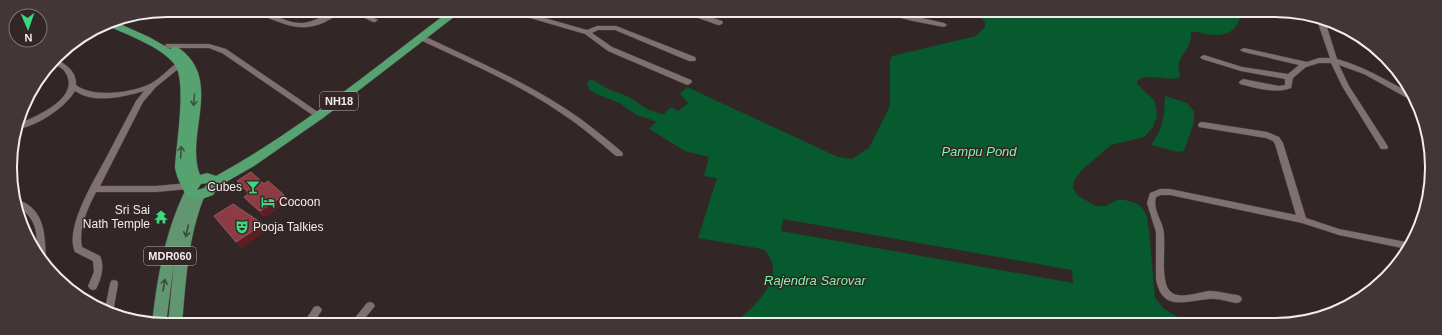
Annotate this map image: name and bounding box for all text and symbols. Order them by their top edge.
north arrow [8,8,48,48]
text: N [24,32,33,44]
road number: NH18 [320,92,358,110]
one-way arrow [191,93,198,106]
water label: Pampu Pond [941,144,1017,159]
one-way arrow [178,146,185,159]
bar icon: Cubes [245,179,261,195]
place label: Cubes [207,180,242,194]
hotel icon: Cocoon [260,194,276,210]
place label: Cocoon [279,195,320,209]
place label: Sri Sai Nath Temple [83,203,150,231]
temple icon: Sri Sai Nath Temple [153,209,169,225]
theatre icon: Pooja Talkies [234,219,250,235]
place label: Pooja Talkies [253,220,324,234]
one-way arrow [182,224,190,237]
road number: MDR060 [144,247,196,265]
water label: Rajendra Sarovar [764,273,867,288]
one-way arrow [161,279,169,292]

